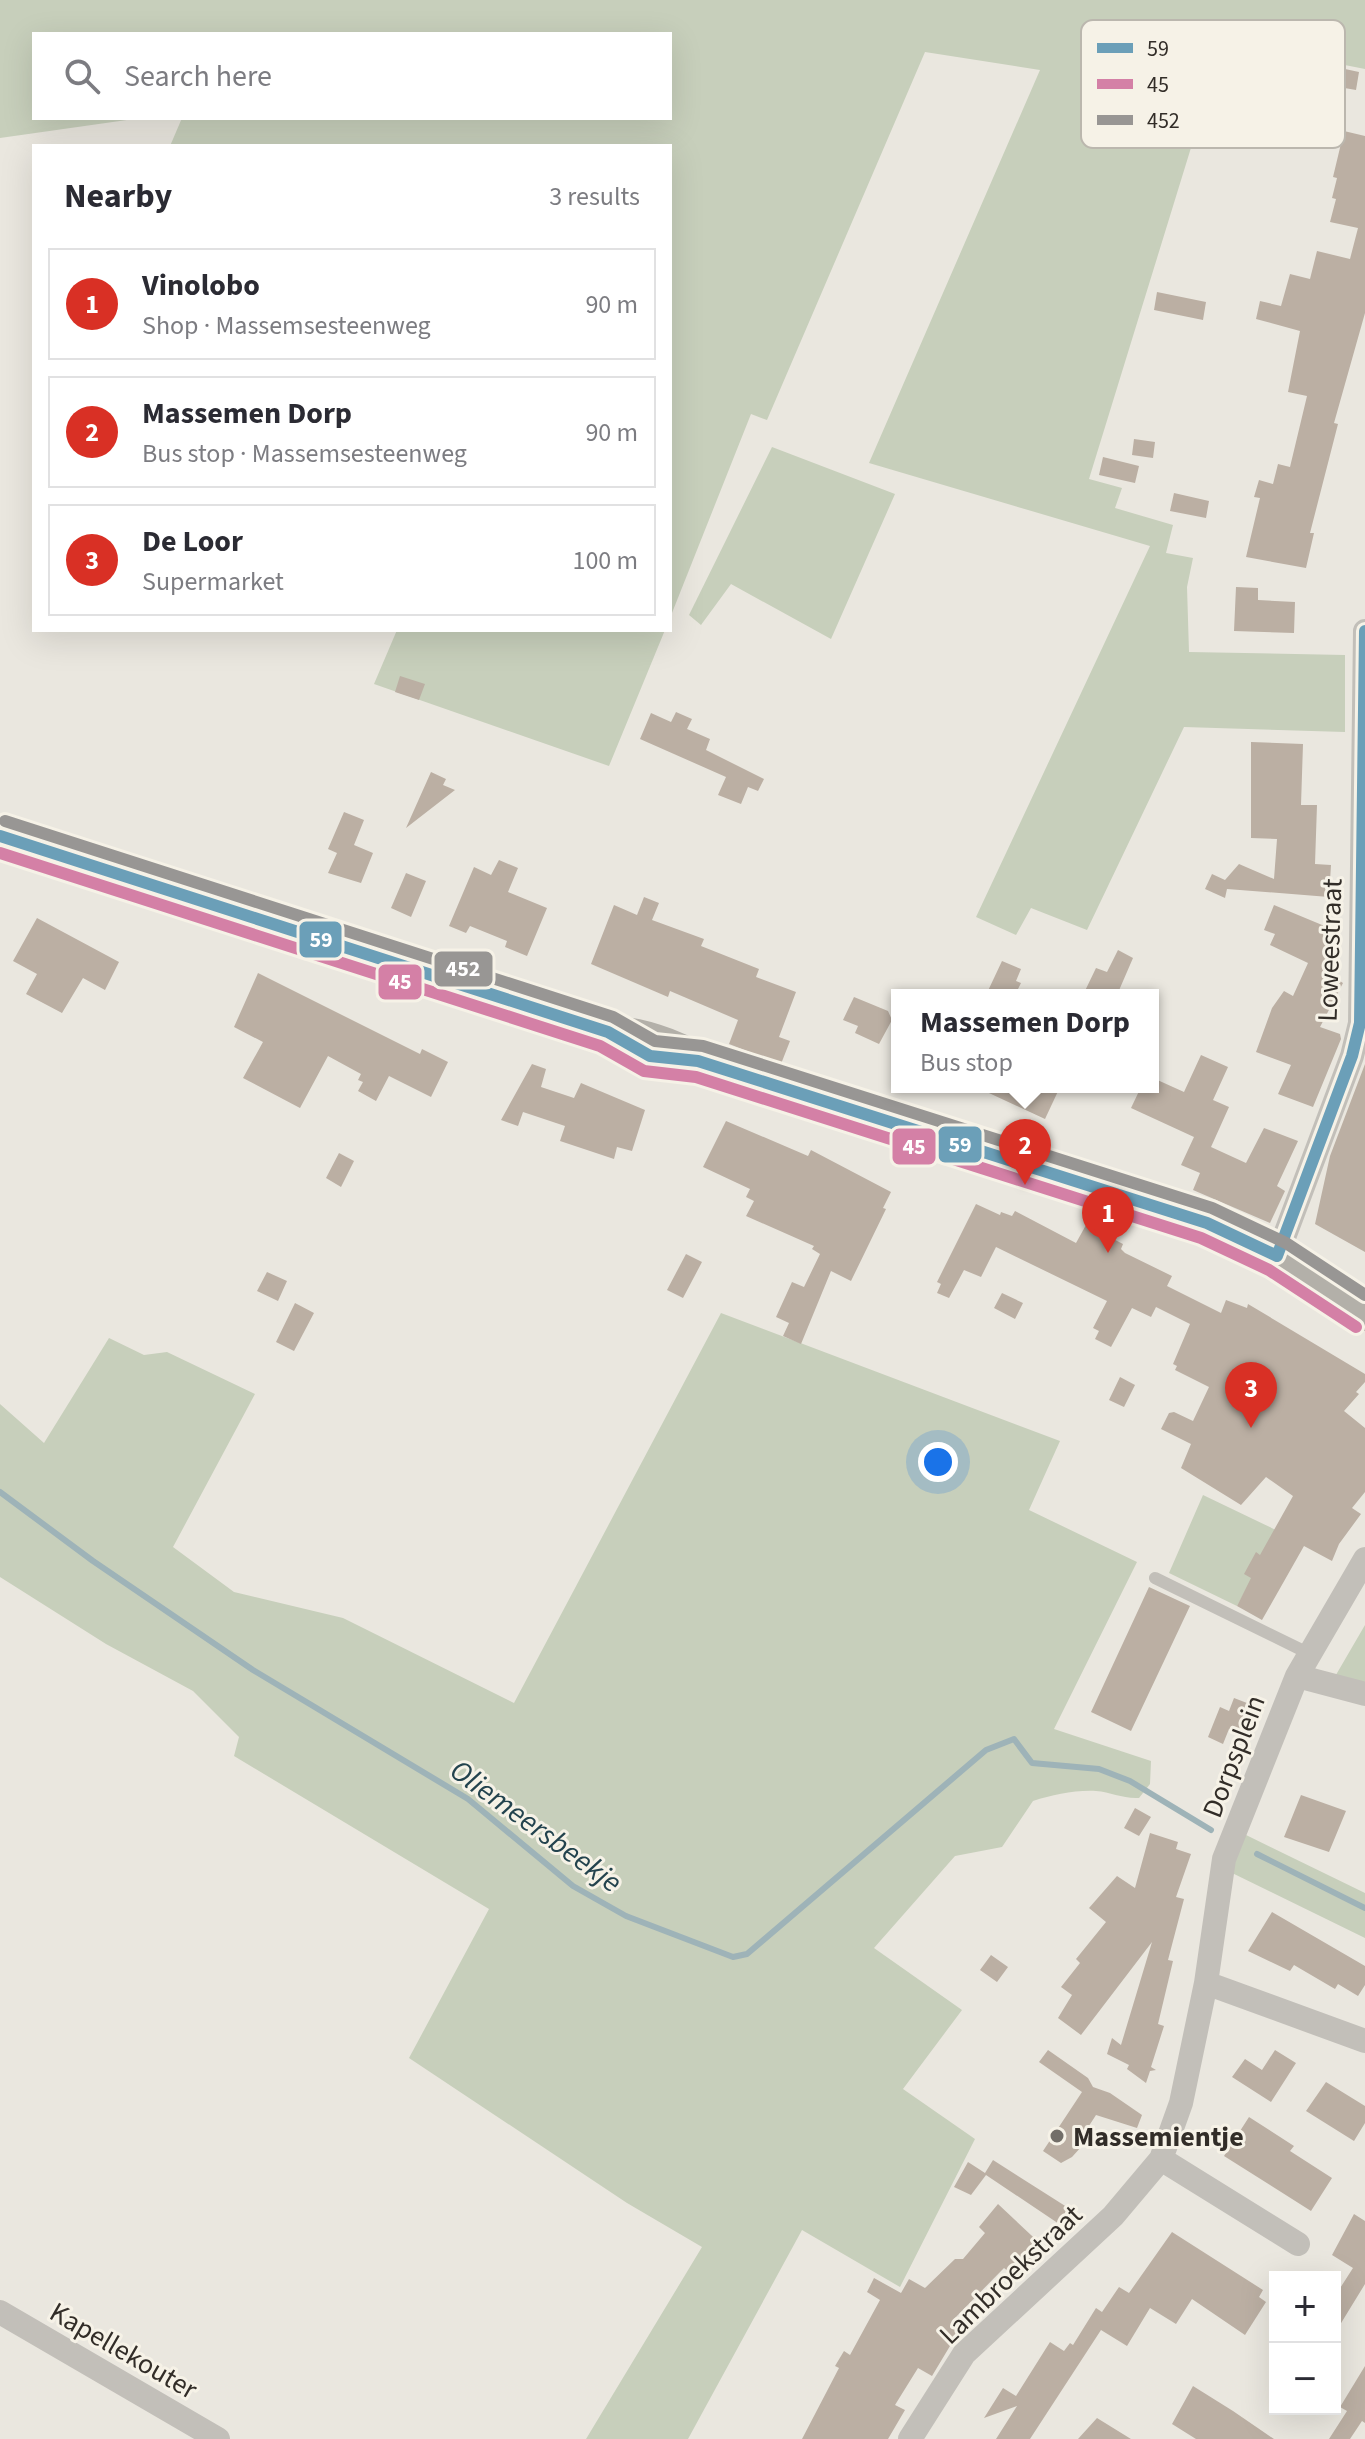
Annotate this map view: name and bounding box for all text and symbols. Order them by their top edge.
legend [1081,20,1345,148]
search box [32,32,672,120]
text: 59 [1147,33,1169,65]
icon: search [60,54,104,98]
text: Search here [124,55,272,98]
text: 45 [1147,69,1169,101]
text: 452 [1147,105,1180,137]
text: Nearby [64,172,172,221]
text: 3 results [549,178,640,215]
text: Vinolobo [142,264,260,307]
text: 1 [85,286,99,323]
text: 90 m [585,286,638,323]
text: Shop · Massemsesteenweg [142,307,431,344]
text: Massemen Dorp [142,392,352,435]
text: 2 [85,414,99,451]
text: 90 m [585,414,638,451]
text: Bus stop · Massemsesteenweg [142,435,467,472]
text: De Loor [142,520,243,563]
text: 3 [85,542,99,579]
text: 100 m [572,542,638,579]
text: Supermarket [142,563,284,600]
street label: Loweestraat [1308,877,1353,1022]
line badge: 59 [298,920,343,959]
text: 59 [309,924,333,956]
line badge: 452 [433,950,494,988]
text: 452 [446,953,480,985]
line badge: 45 [377,963,423,1001]
text: 45 [388,966,412,998]
popup [891,989,1159,1093]
text: Massemen Dorp [920,1001,1130,1044]
text: Bus stop [920,1044,1013,1081]
pin: 2 [999,1119,1051,1185]
line badge: 59 [937,1125,983,1164]
line badge: 45 [891,1127,937,1166]
text: 59 [948,1129,972,1161]
text: 45 [902,1131,926,1163]
pin: 1 [1082,1187,1134,1253]
pin: 3 [1225,1362,1277,1428]
your location [918,1442,958,1482]
street label: Dorpsplein [1192,1689,1276,1823]
water label: Oliemeersbeekje [441,1749,631,1904]
place label: Massemientje [1073,2117,1244,2157]
marker: Massemientje [1048,2127,1066,2145]
street label: Lambroekstraat [930,2195,1092,2354]
map controls [1269,2271,1341,2415]
button: + [1269,2271,1341,2343]
street label: Kapellekouter [42,2292,205,2409]
button: − [1269,2343,1341,2415]

